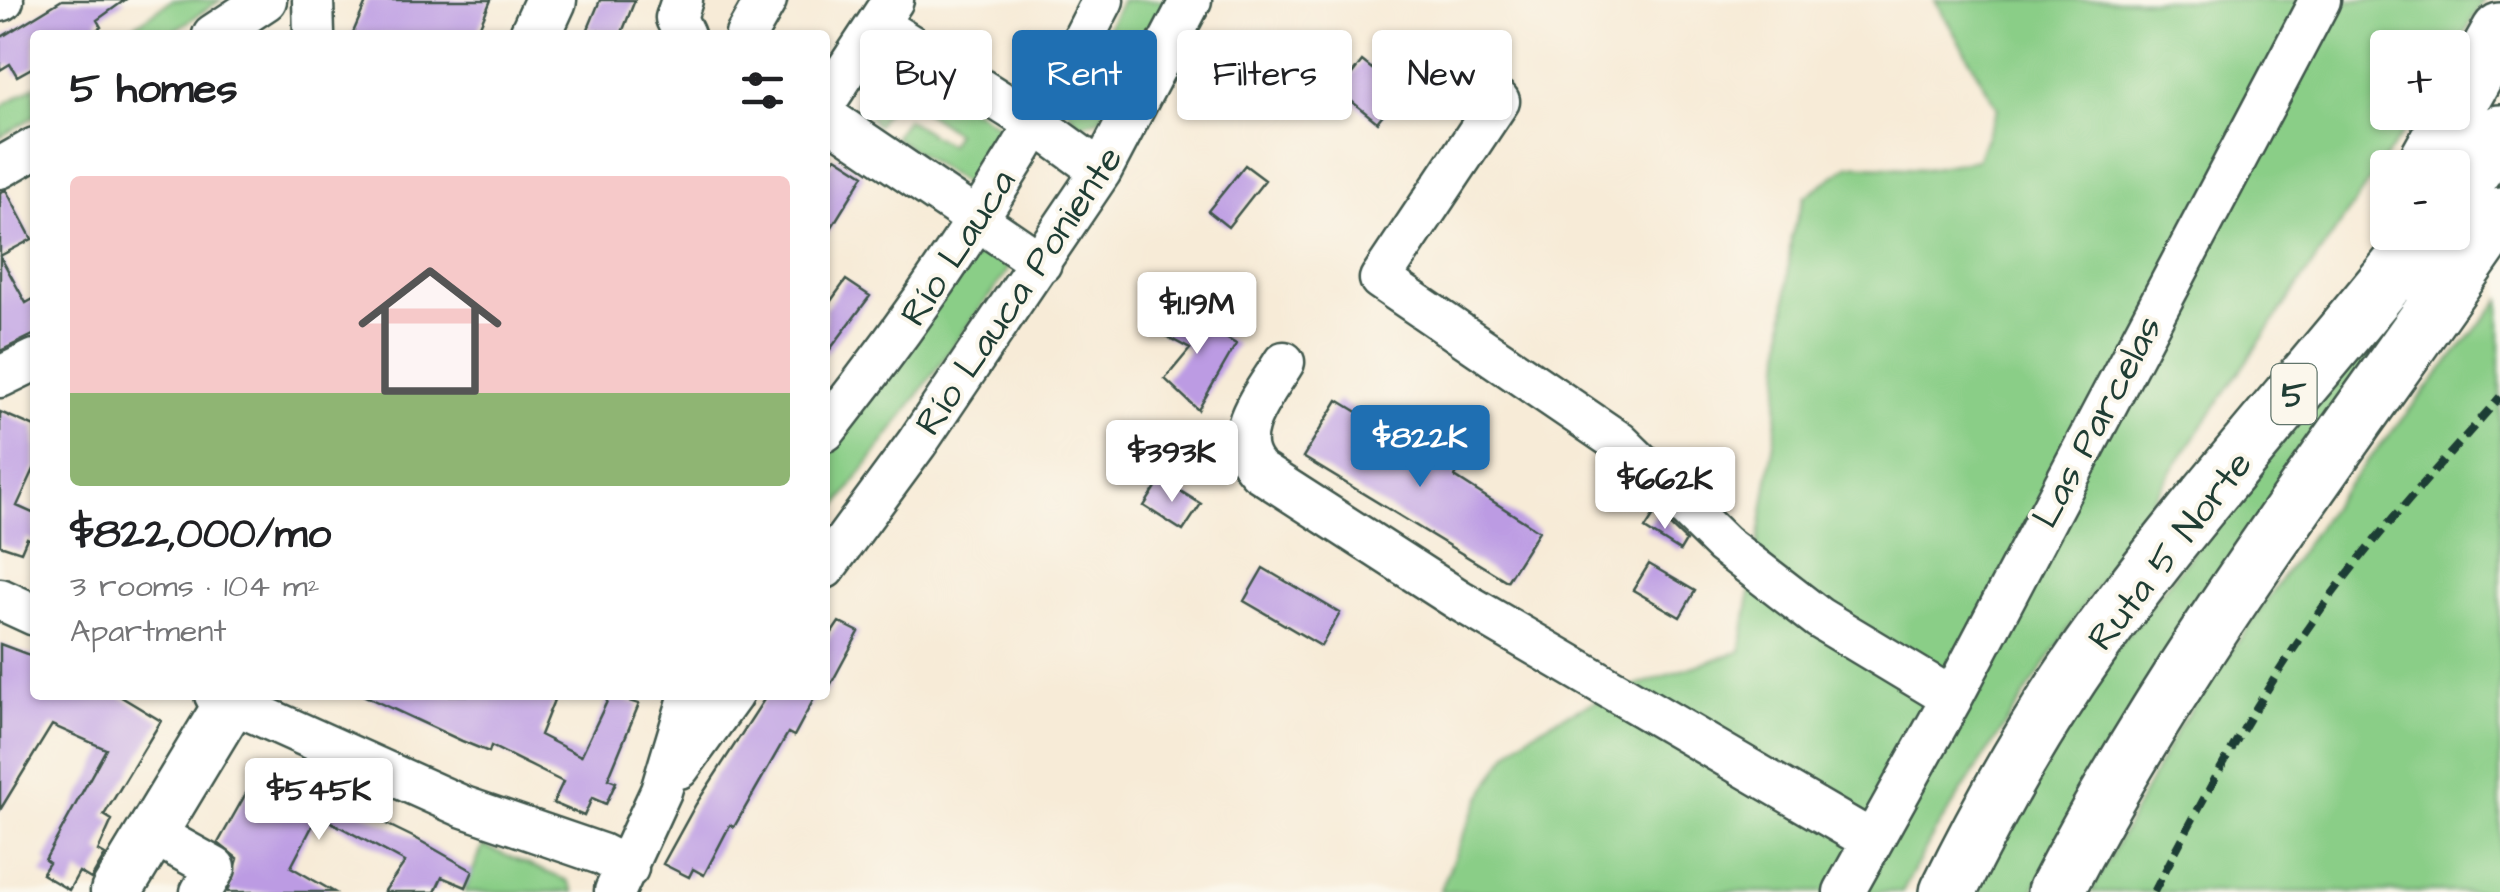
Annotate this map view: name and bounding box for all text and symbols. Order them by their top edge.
chip: Buy [860,30,992,120]
chip: Rent [1012,30,1157,120]
chip: Filters [1177,30,1352,120]
chip: New [1372,30,1512,120]
map controls [2370,30,2470,250]
button: + [2370,30,2470,130]
text: 5 homes [70,61,237,119]
icon: filters [735,63,790,118]
street label: Río Lauca Poniente [903,136,1136,446]
button: − [2370,150,2470,250]
street label: Río Lauca [888,159,1029,337]
icon: home [340,241,520,421]
pin: $1.19M [1116,272,1278,357]
text: $1.19M [1159,282,1235,327]
street label: Las Parcelas [2020,307,2176,537]
road number: 5 [2272,364,2316,424]
pin: $822K [1350,405,1490,490]
text: $822K [1373,415,1467,460]
pin: $393K [1102,420,1242,505]
text: $393K [1128,430,1216,475]
street label: Ruta 5 Norte [2076,440,2265,662]
pin: $662K [1595,447,1735,532]
text: $662K [1617,457,1713,502]
text: $822,000/mo [70,506,331,564]
text: 3 rooms · 104 m² [70,564,320,609]
text: Apartment [70,609,226,654]
pin: $545K [249,758,389,843]
text: $545K [267,768,371,813]

